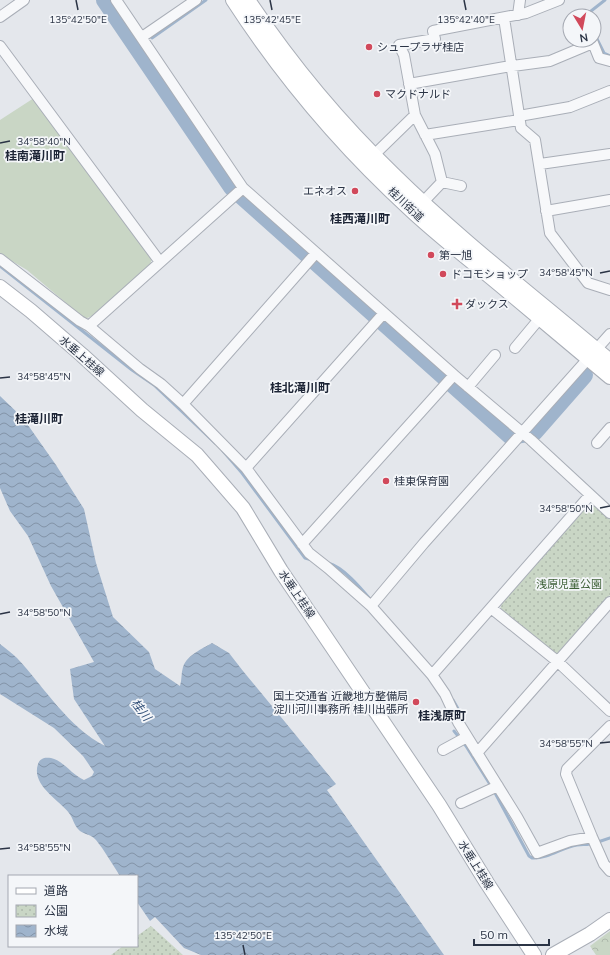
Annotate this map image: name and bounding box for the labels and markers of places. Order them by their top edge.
place label: シュープラザ桂店 [377,40,464,54]
marker: シュープラザ桂店 [364,42,374,52]
place label: マクドナルド [385,87,451,101]
marker: マクドナルド [372,89,382,99]
place label: エネオス [303,184,347,198]
marker: エネオス [350,186,360,196]
place label: 第一旭 [439,248,472,262]
marker: 第一旭 [426,250,436,260]
place label: ドコモショップ [451,267,528,281]
marker: ドコモショップ [438,269,448,279]
place label: ダックス [465,297,509,311]
marker: ダックス [452,299,462,309]
place label: 桂東保育園 [394,474,449,488]
marker: 桂東保育園 [381,476,391,486]
place label: 国土交通省 近畿地方整備局 淀川河川事務所 桂川出張所 [273,689,409,716]
marker: 国土交通省 近畿地方整備局 淀川河川事務所 桂川出張所 [411,697,421,707]

